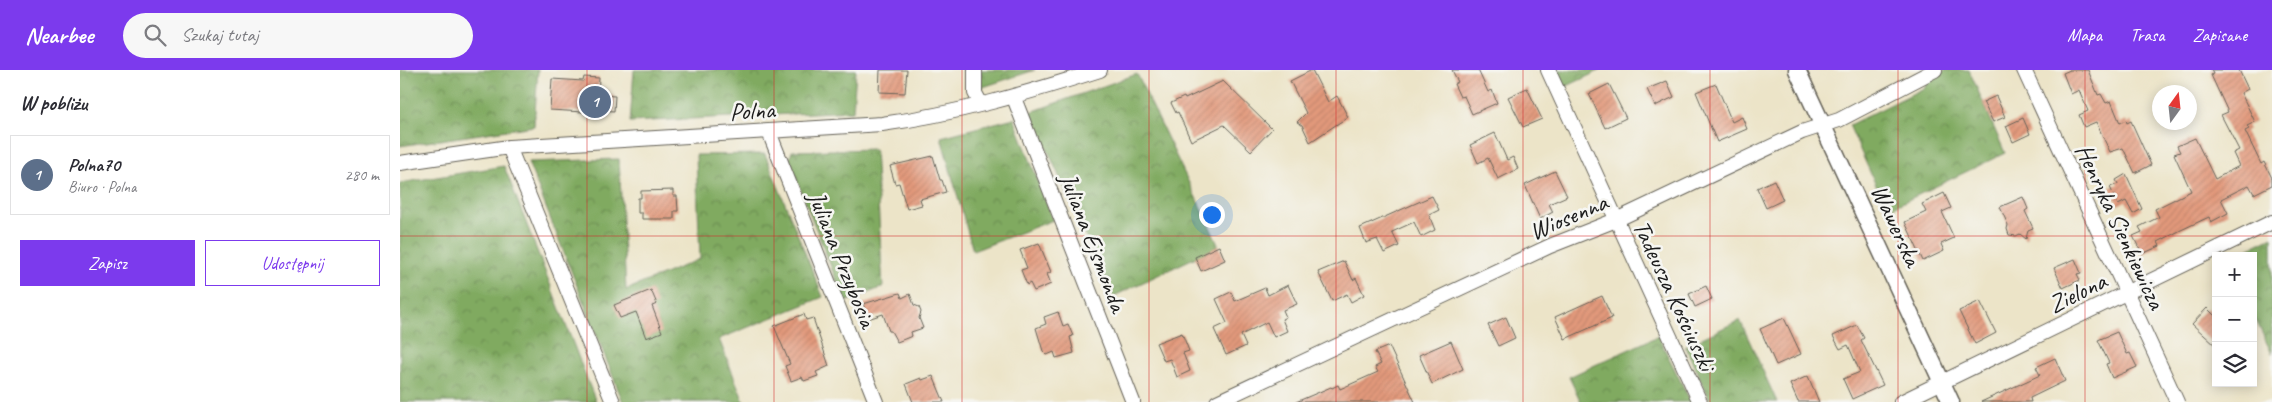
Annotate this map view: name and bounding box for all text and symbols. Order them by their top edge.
search box [123,13,473,58]
text: Nearbee [25,20,93,50]
icon: search [141,21,169,49]
text: Szukaj tutaj [181,23,259,47]
text: Mapa [2067,24,2102,46]
text: Trasa [2130,24,2164,46]
text: Zapisane [2192,24,2247,46]
pin: 1 [579,83,611,121]
north arrow [2152,85,2197,130]
text: W pobliżu [20,90,87,116]
street label: Polna [729,94,777,128]
street label: Henryka Sienkiewicza [2068,139,2173,316]
text: Polna70 [68,153,120,177]
text: 1 [33,165,41,185]
text: 280 m [345,165,379,185]
street label: Juliana Ejsmonda [1052,167,1135,319]
text: Biuro · Polna [68,177,136,197]
street label: Wawerska [1863,179,1930,274]
street label: Wiosenna [1524,185,1614,248]
street label: Juliana Przybosia [800,186,885,335]
your location [1199,202,1225,228]
street label: Tadeusza Kościuszki [1625,215,1724,379]
button: Zapisz [20,240,195,286]
button: Udostępnij [205,240,380,286]
map controls [2212,252,2257,387]
button: + [2212,252,2257,297]
street label: Zielona [2043,264,2114,321]
button: − [2212,297,2257,342]
button: layers [2212,342,2257,387]

